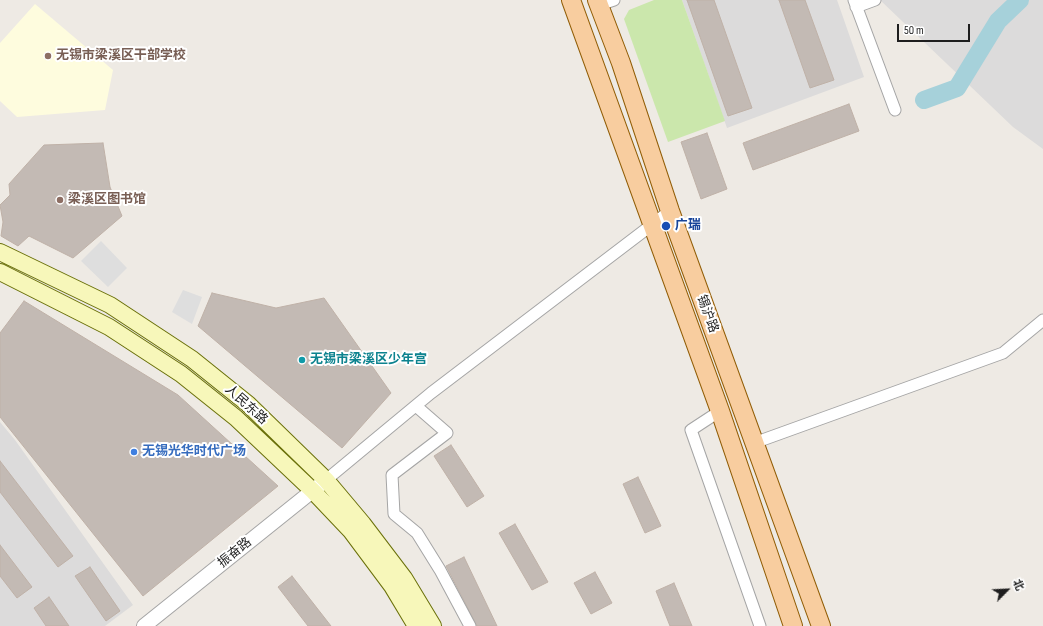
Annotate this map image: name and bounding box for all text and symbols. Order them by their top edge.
scale bar [899,16,972,42]
text: 50 m [904,23,924,38]
place label: 无锡市梁溪区干部学校 [56,48,186,64]
marker: 无锡市梁溪区干部学校 [43,51,53,61]
place label: 梁溪区图书馆 [68,192,146,208]
marker: 梁溪区图书馆 [55,195,65,205]
place label: 广瑞 [675,218,701,234]
marker: 广瑞 [660,220,672,232]
street label: 锡沪路 [693,293,721,335]
place label: 无锡市梁溪区少年宫 [310,352,427,368]
marker: 无锡市梁溪区少年宫 [297,355,307,365]
street label: 人民东路 [221,382,271,428]
place label: 无锡光华时代广场 [142,444,246,460]
marker: 无锡光华时代广场 [129,447,139,457]
street label: 振奋路 [215,535,255,571]
north arrow [987,570,1027,610]
text: 北 [1010,577,1027,593]

